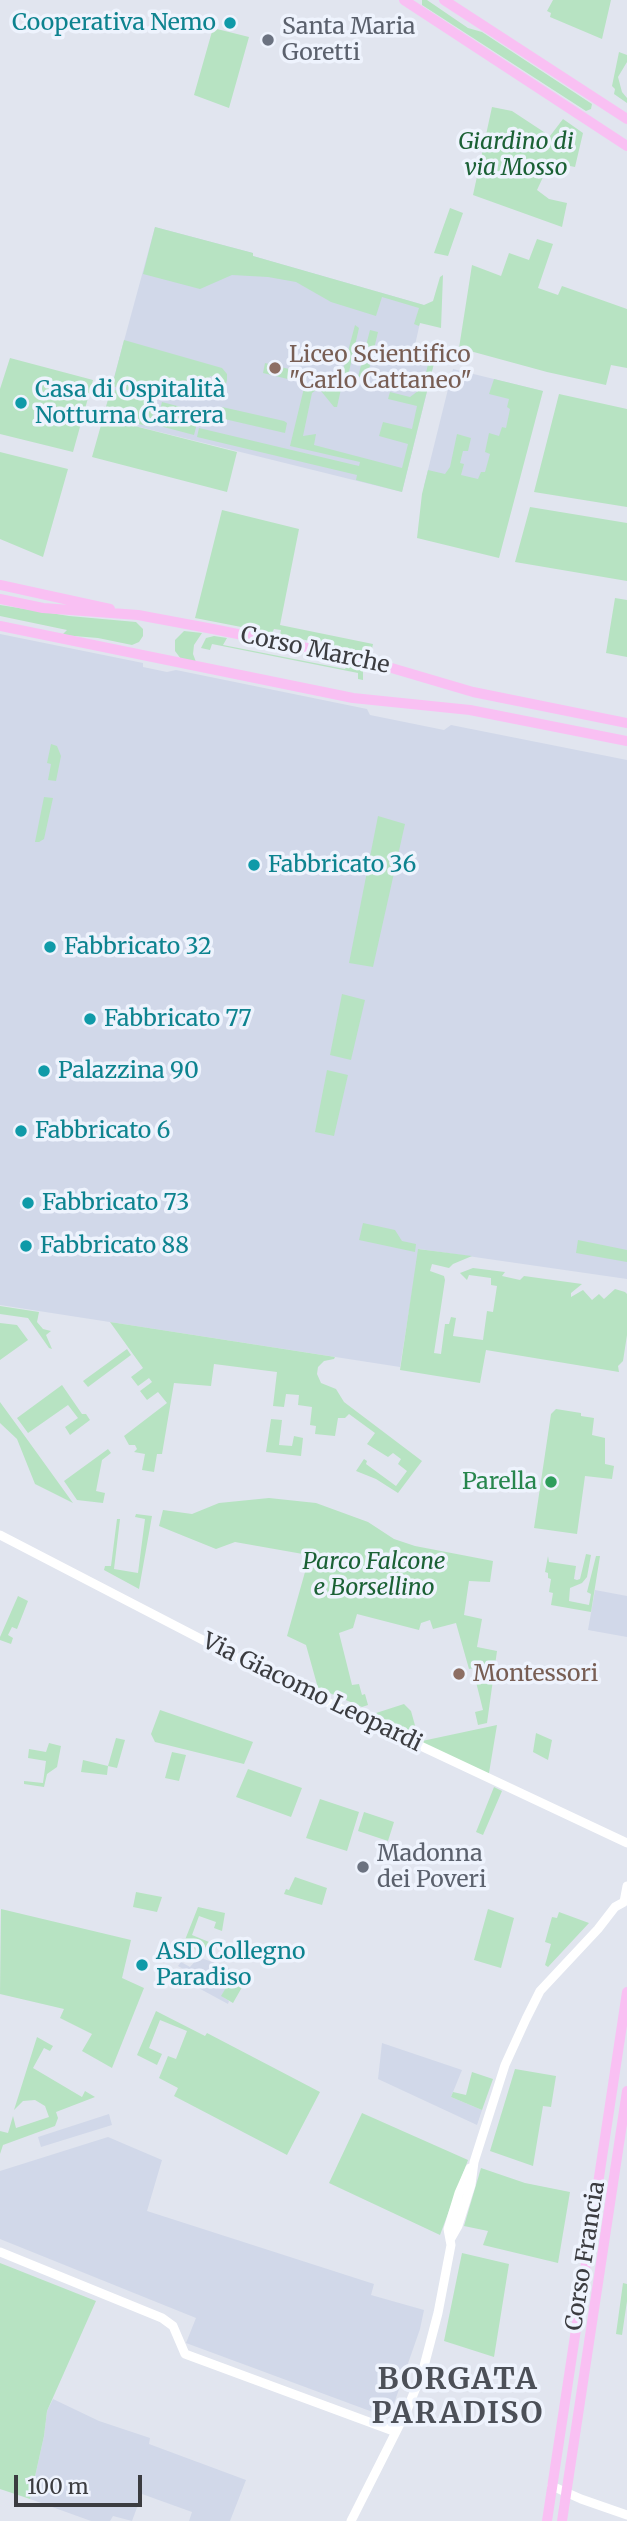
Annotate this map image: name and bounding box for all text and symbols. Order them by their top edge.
place label: Cooperativa Nemo [12,9,216,37]
place label: Santa Maria Goretti [282,13,415,67]
marker: Cooperativa Nemo [222,15,238,31]
marker: Santa Maria Goretti [260,32,276,48]
park label: Giardino di via Mosso [458,128,574,182]
place label: Liceo Scientifico "Carlo Cattaneo" [289,341,472,395]
marker: Liceo Scientifico "Carlo Cattaneo" [267,360,283,376]
place label: Casa di Ospitalità Notturna Carrera [35,376,225,430]
marker: Casa di Ospitalità Notturna Carrera [13,395,29,411]
street label: Corso Marche [238,622,392,680]
place label: Fabbricato 36 [268,851,416,879]
marker: Fabbricato 36 [246,857,262,873]
place label: Fabbricato 32 [64,933,212,961]
marker: Fabbricato 32 [42,939,58,955]
place label: Fabbricato 77 [104,1005,252,1033]
marker: Fabbricato 77 [82,1011,98,1027]
place label: Palazzina 90 [58,1057,199,1085]
marker: Palazzina 90 [36,1063,52,1079]
place label: Fabbricato 6 [35,1117,170,1145]
marker: Fabbricato 6 [13,1123,29,1139]
place label: Fabbricato 73 [42,1189,189,1217]
marker: Fabbricato 73 [20,1195,36,1211]
place label: Fabbricato 88 [40,1232,189,1260]
marker: Fabbricato 88 [18,1238,34,1254]
place label: Parella [462,1468,537,1496]
marker: Parella [543,1474,559,1490]
park label: Parco Falcone e Borsellino [302,1548,446,1602]
street label: Via Giacomo Leopardi [198,1628,426,1758]
place label: Montessori [473,1660,598,1688]
marker: Montessori [451,1666,467,1682]
place label: Madonna dei Poveri [377,1840,486,1894]
marker: Madonna dei Poveri [355,1859,371,1875]
place label: ASD Collegno Paradiso [156,1938,305,1992]
marker: ASD Collegno Paradiso [134,1957,150,1973]
street label: Corso Francia [561,2179,611,2333]
district label: BORGATA PARADISO [372,2363,544,2434]
scale bar [18,2462,145,2506]
text: 100 m [27,2473,89,2500]

